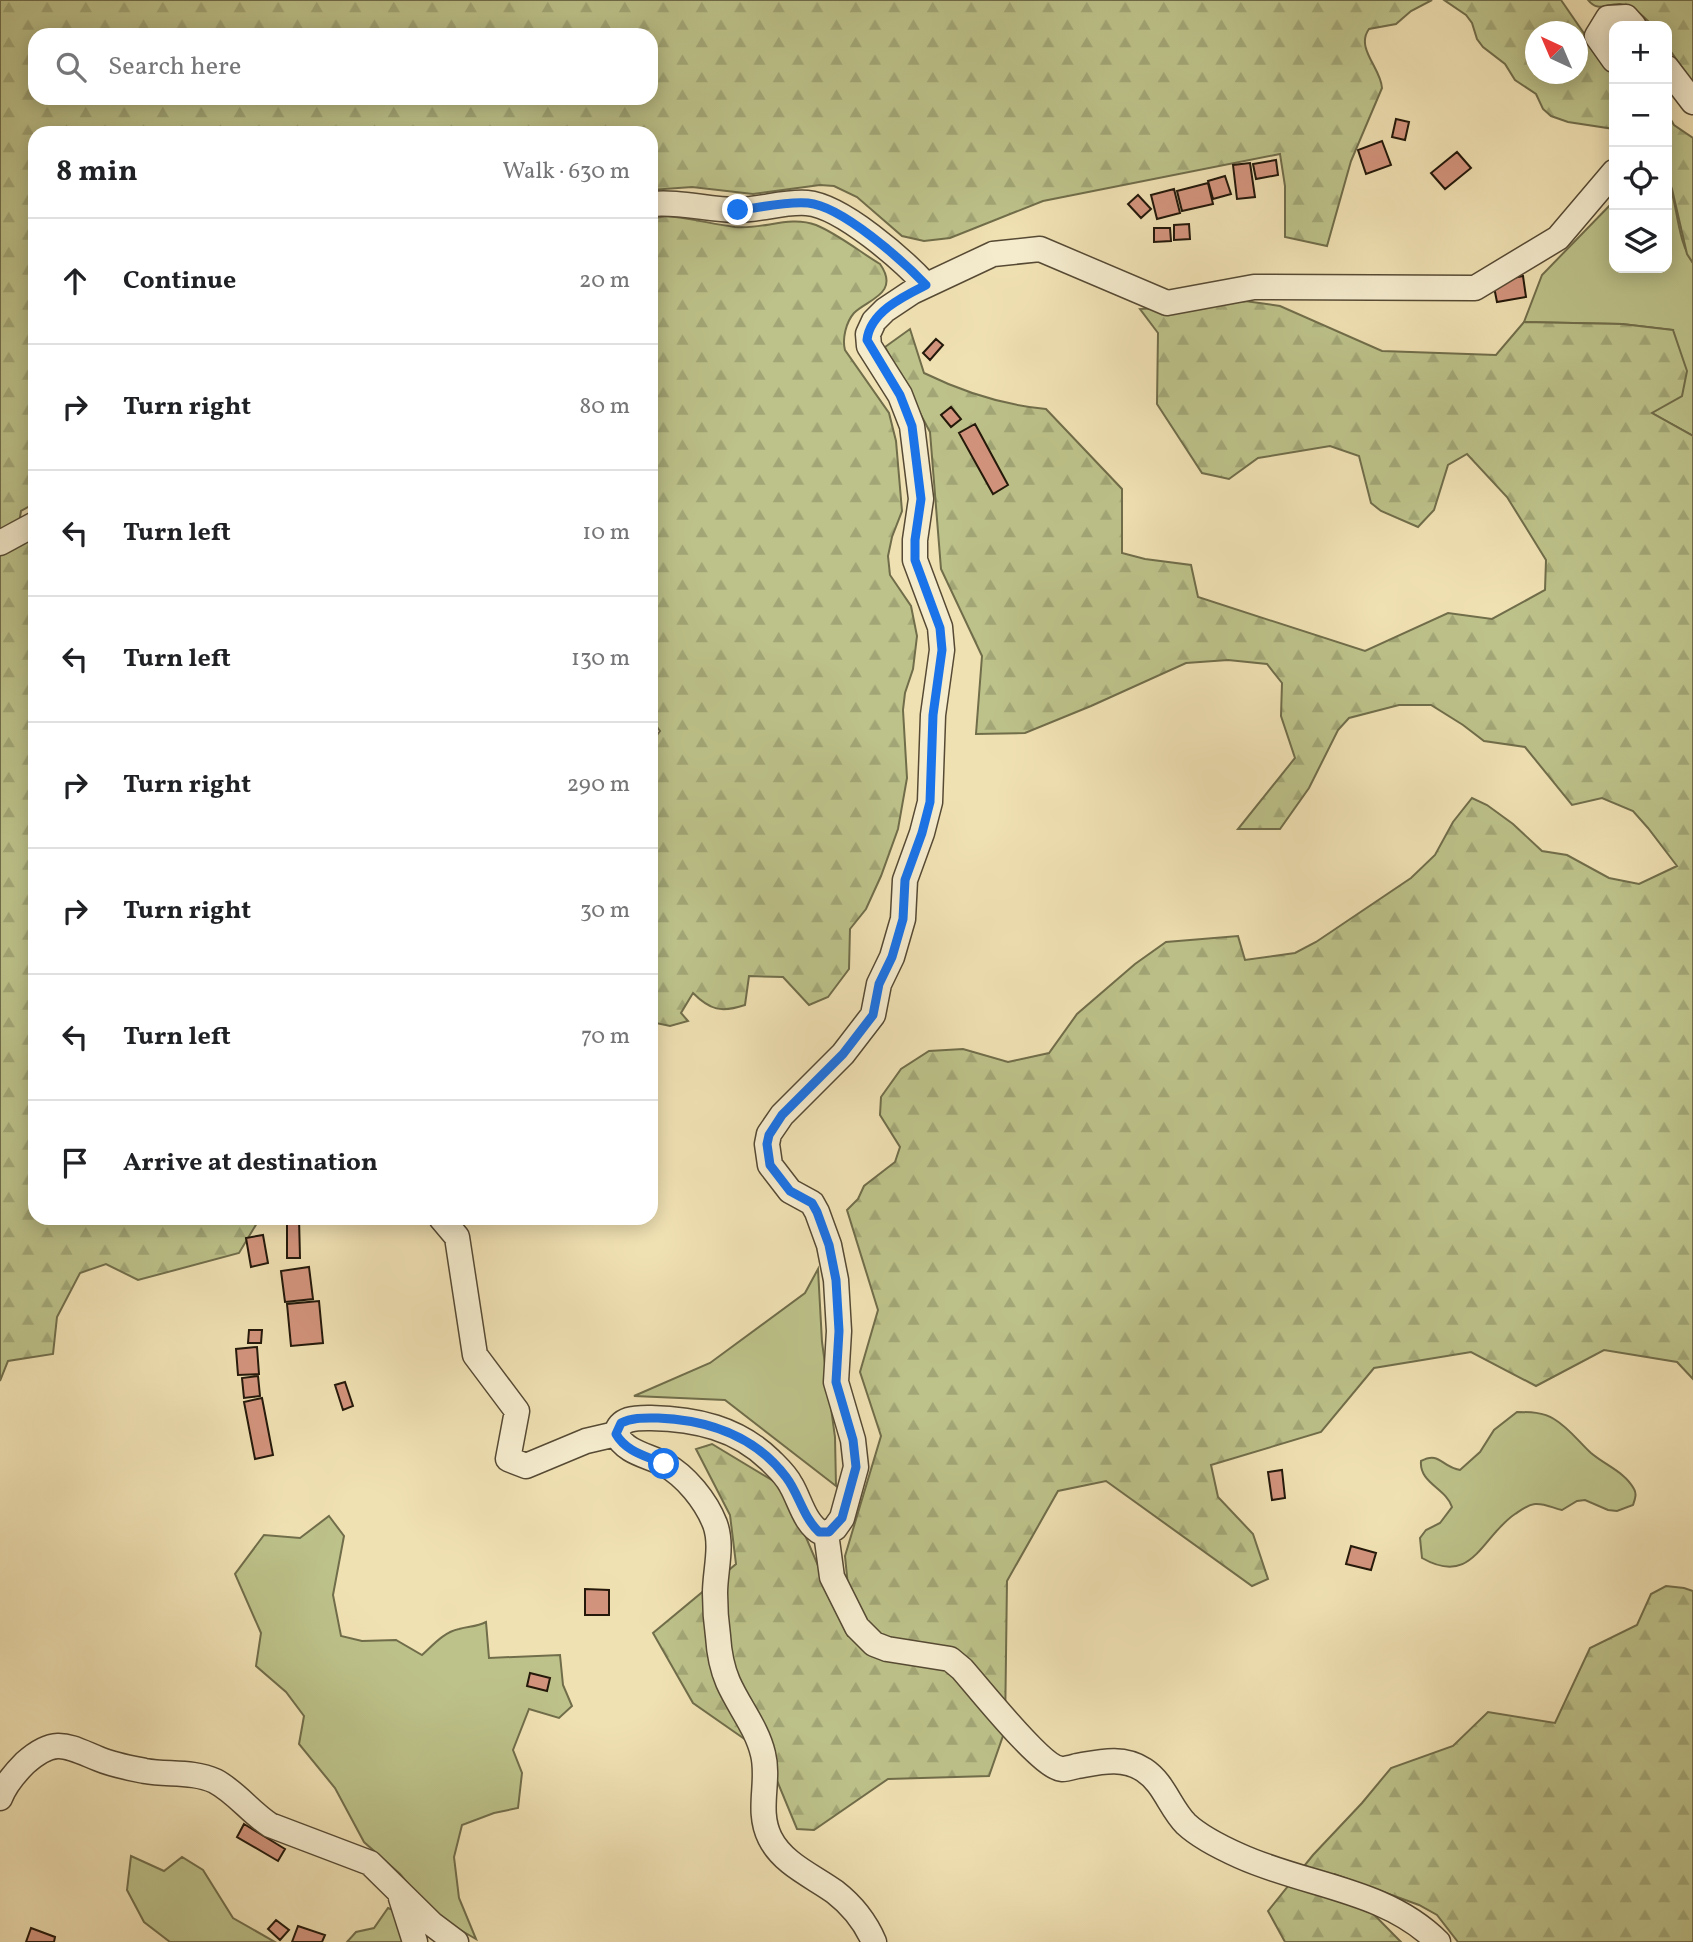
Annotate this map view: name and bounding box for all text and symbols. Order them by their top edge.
north arrow [1525,21,1588,84]
map controls [1609,21,1672,273]
button: + [1609,21,1672,84]
search box [28,28,658,105]
icon: search [52,48,90,86]
text: Search here [108,49,241,85]
button: − [1609,84,1672,147]
button: locate [1609,147,1672,210]
text: 8 min [56,151,138,193]
text: Walk · 630 m [503,156,630,188]
route end [722,194,753,225]
button: layers [1609,210,1672,273]
icon: ahead [56,262,94,300]
text: Continue [123,263,236,299]
text: 20 m [579,265,630,297]
icon: right [56,388,94,426]
text: Turn right [123,389,251,425]
text: 80 m [580,391,630,423]
icon: left [56,514,94,552]
text: Turn left [123,515,231,551]
text: 10 m [582,517,630,549]
icon: left [56,640,94,678]
text: Turn left [123,641,231,677]
text: 130 m [571,643,630,675]
icon: right [56,766,94,804]
text: Turn right [123,767,251,803]
text: 290 m [567,769,630,801]
icon: right [56,892,94,930]
text: Turn right [123,893,251,929]
text: 30 m [580,895,630,927]
icon: left [56,1018,94,1056]
text: Turn left [123,1019,231,1055]
text: 70 m [581,1021,630,1053]
icon: arrive [56,1144,94,1182]
text: Arrive at destination [123,1145,378,1181]
route start [648,1448,679,1479]

